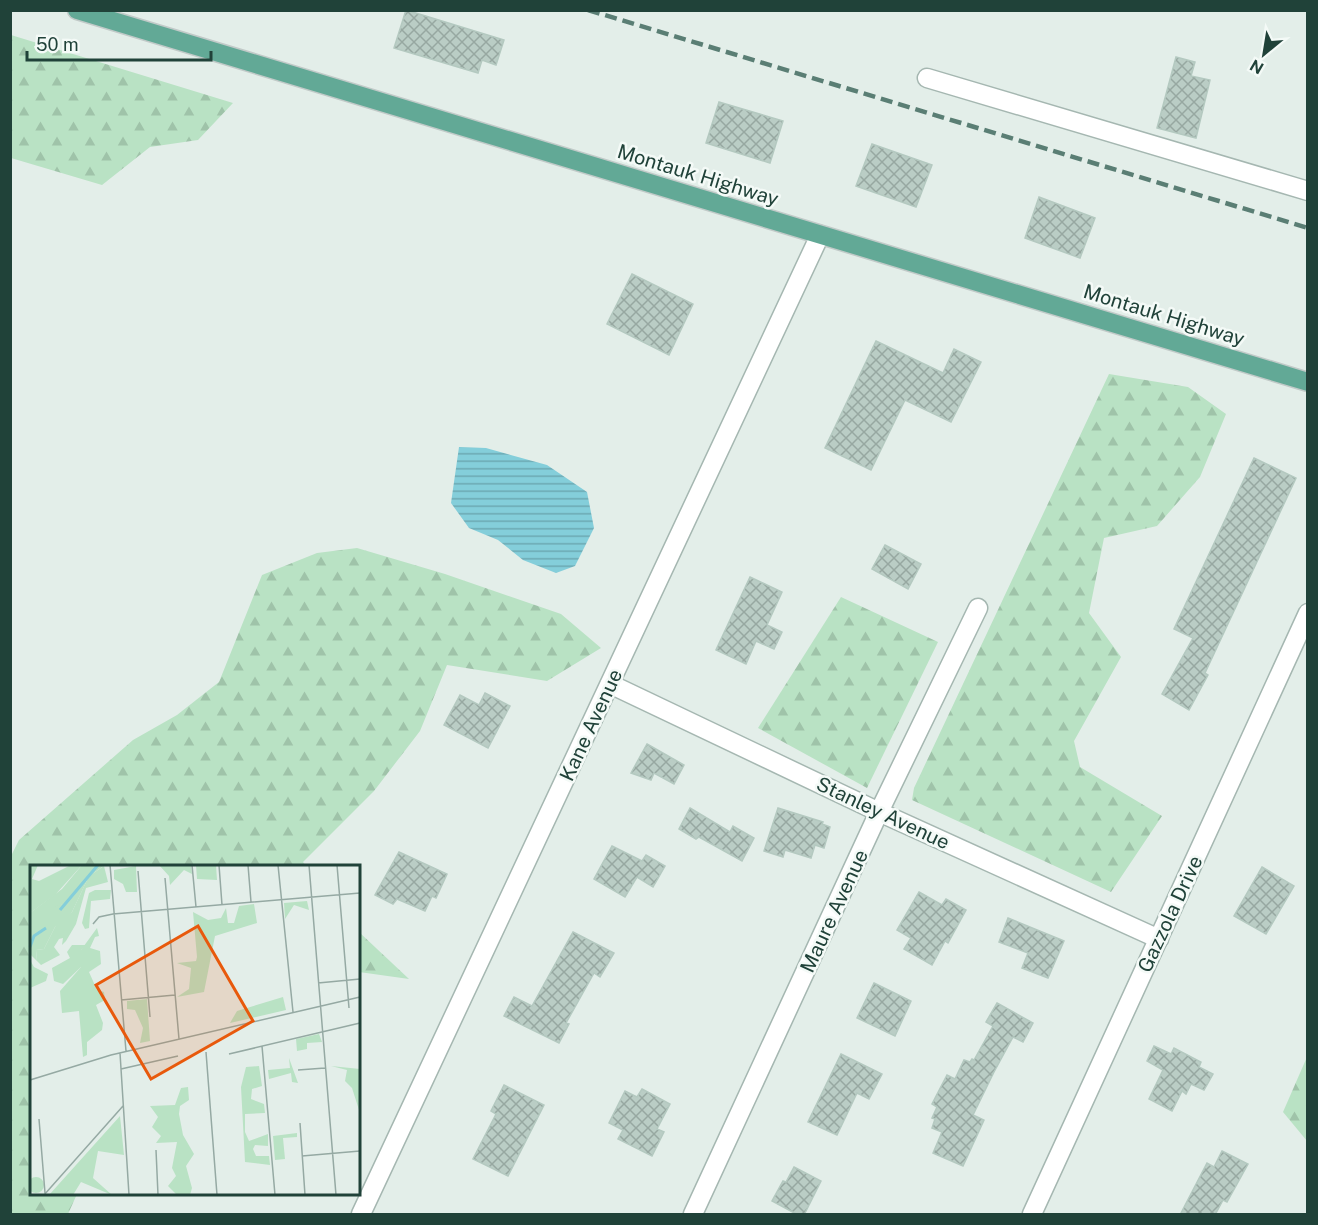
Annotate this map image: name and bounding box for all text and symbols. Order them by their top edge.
scale bar [27,24,212,62]
north arrow [1234,24,1294,84]
text: 50 m [36,34,79,55]
text: N [1247,55,1267,78]
street label: Montauk Highway [615,139,782,211]
street label: Montauk Highway [1081,279,1248,351]
street label: Kane Avenue [555,665,627,785]
street label: Stanley Avenue [813,772,953,854]
street label: Maure Avenue [795,846,873,976]
street label: Gazzola Drive [1132,852,1208,976]
inset map [30,865,360,1195]

